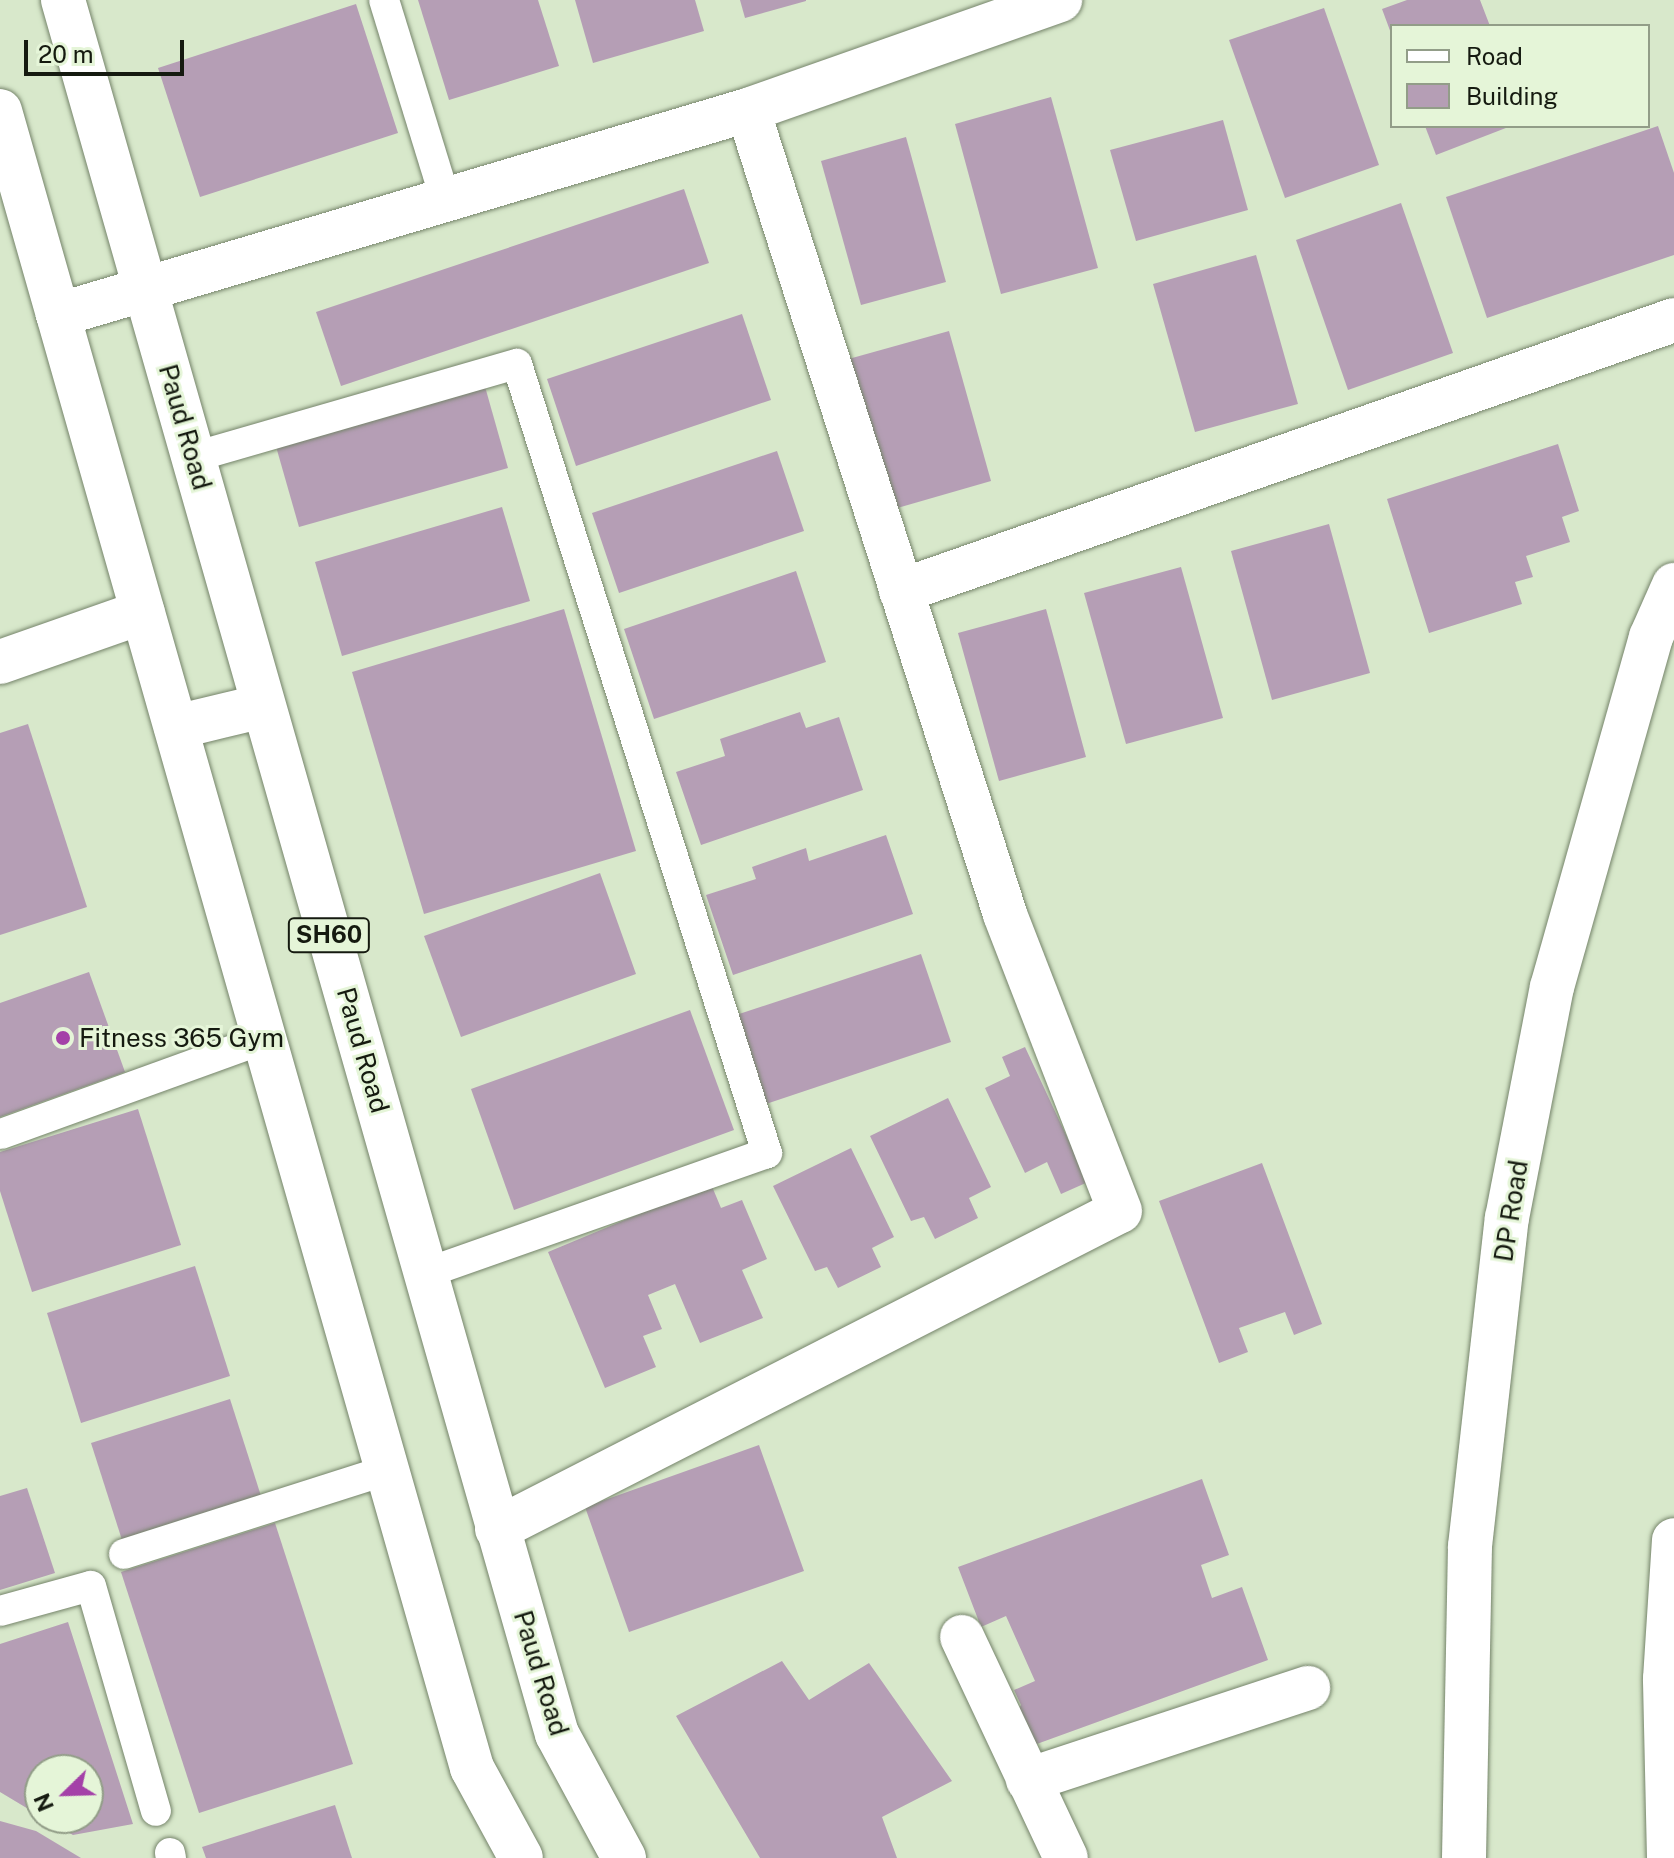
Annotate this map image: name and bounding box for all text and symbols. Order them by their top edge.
scale bar [28,24,188,74]
legend [1390,24,1650,128]
text: 20 m [38,40,94,68]
text: Road [1466,42,1523,70]
text: Building [1466,82,1558,110]
street label: Paud Road [152,361,218,493]
road number: SH60 [287,915,371,955]
street label: Paud Road [330,984,396,1116]
place label: Fitness 365 Gym [79,1022,284,1054]
marker: Fitness 365 Gym [54,1029,72,1047]
street label: DP Road [1488,1158,1534,1264]
street label: Paud Road [507,1607,575,1739]
north arrow [24,1754,104,1834]
text: N [28,1790,59,1816]

